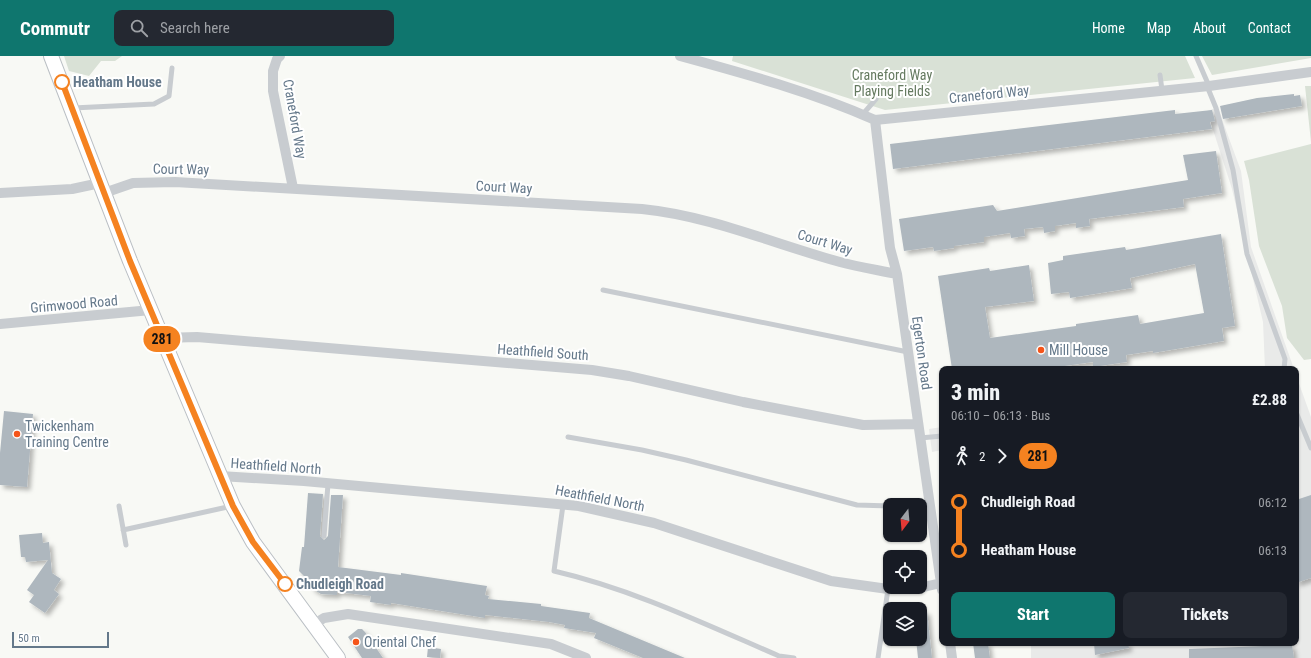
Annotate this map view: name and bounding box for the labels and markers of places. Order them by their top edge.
marker: Heatham House [54,74,70,90]
place label: Heatham House [73,74,162,90]
place label: Mill House [1049,342,1108,358]
marker: Mill House [1036,345,1046,355]
place label: Twickenham Training Centre [25,418,109,450]
marker: Twickenham Training Centre [12,429,22,439]
marker: Chudleigh Road [277,576,293,592]
place label: Chudleigh Road [296,576,384,592]
place label: Oriental Chef [364,634,437,650]
marker: Oriental Chef [351,637,361,647]

